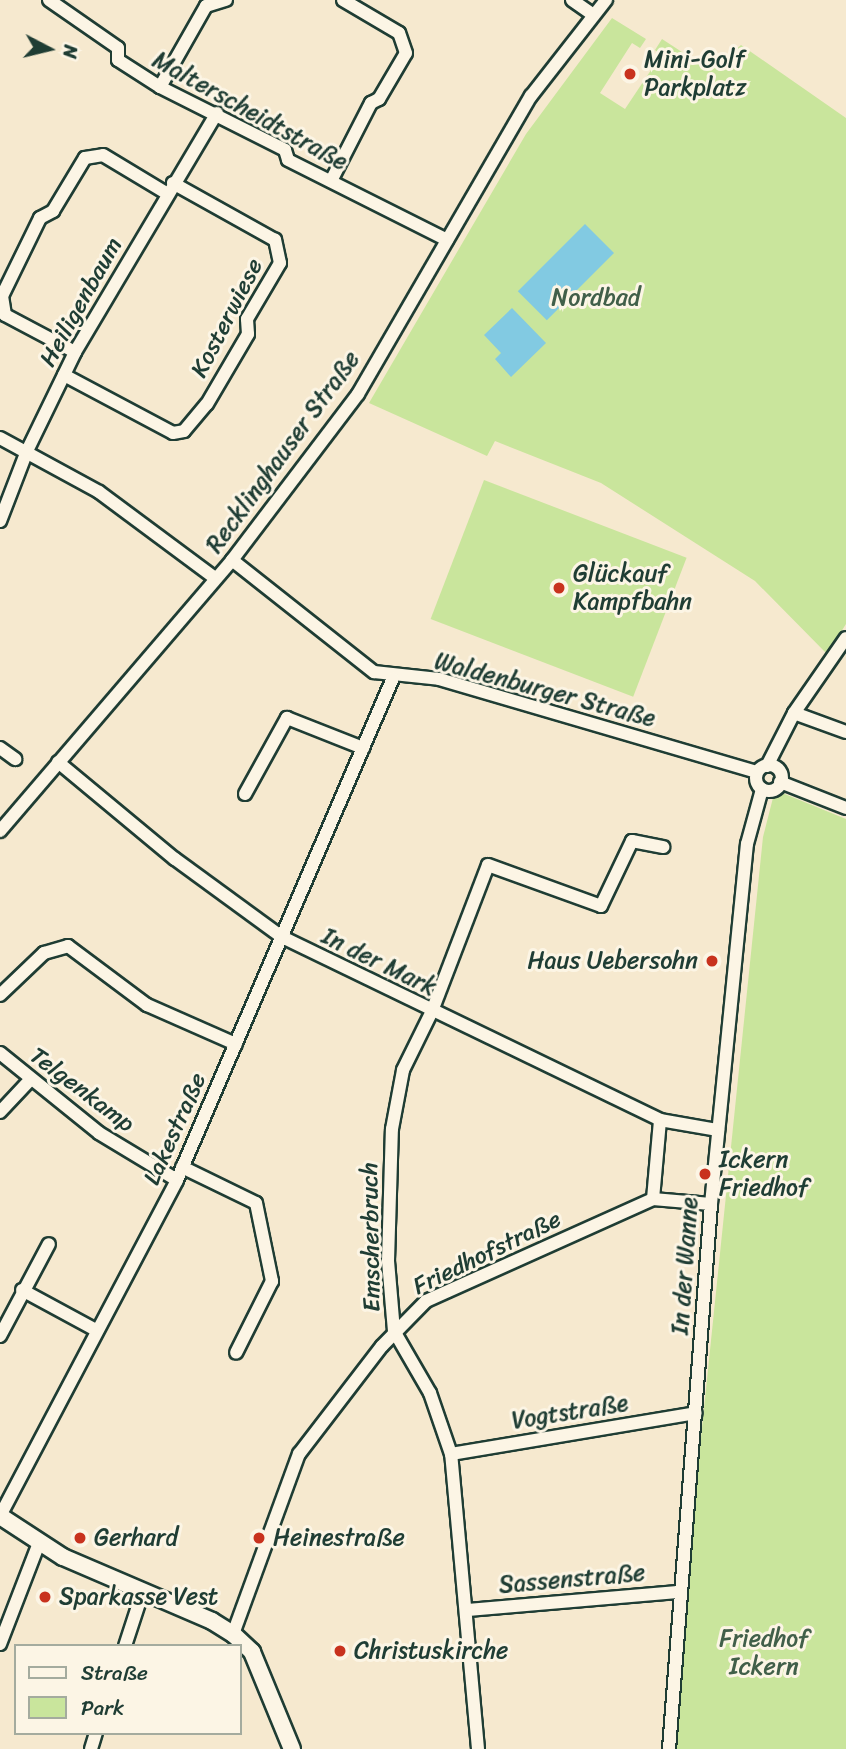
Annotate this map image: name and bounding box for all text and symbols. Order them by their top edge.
north arrow [14,14,84,84]
text: N [53,43,88,60]
street label: Malterscheidtstraße [148,45,352,177]
place label: Mini-Golf Parkplatz [644,46,747,102]
marker: Mini-Golf Parkplatz [622,66,638,82]
street label: Heiligenbaum [34,232,128,372]
street label: Kosterwiese [185,254,269,382]
park label: Nordbad [552,284,640,312]
street label: Recklinghauser Straße [200,345,366,559]
place label: Glückauf Kampfbahn [573,560,692,616]
marker: Glückauf Kampfbahn [551,580,567,596]
street label: Waldenburger Straße [431,647,659,733]
street label: In der Mark [317,922,441,1002]
place label: Haus Uebersohn [528,947,698,975]
marker: Haus Uebersohn [704,953,720,969]
street label: Telgenkamp [24,1041,140,1139]
street label: Lakestraße [137,1068,213,1190]
place label: Ickern Friedhof [719,1146,809,1202]
street label: Emscherbruch [355,1162,387,1312]
marker: Ickern Friedhof [697,1166,713,1182]
street label: In der Wanne [666,1196,704,1336]
street label: Friedhofstraße [408,1205,566,1301]
street label: Vogtstraße [510,1389,630,1435]
place label: Gerhard [94,1524,178,1552]
place label: Heinestraße [273,1524,405,1552]
marker: Gerhard [72,1530,88,1546]
marker: Heinestraße [251,1530,267,1546]
street label: Sassenstraße [498,1558,646,1600]
place label: Sparkasse Vest [59,1583,220,1611]
marker: Sparkasse Vest [37,1589,53,1605]
park label: Friedhof Ickern [719,1625,809,1681]
place label: Christuskirche [354,1637,508,1665]
marker: Christuskirche [332,1643,348,1659]
legend [14,1644,242,1735]
text: Straße [81,1654,148,1692]
text: Park [81,1689,124,1727]

